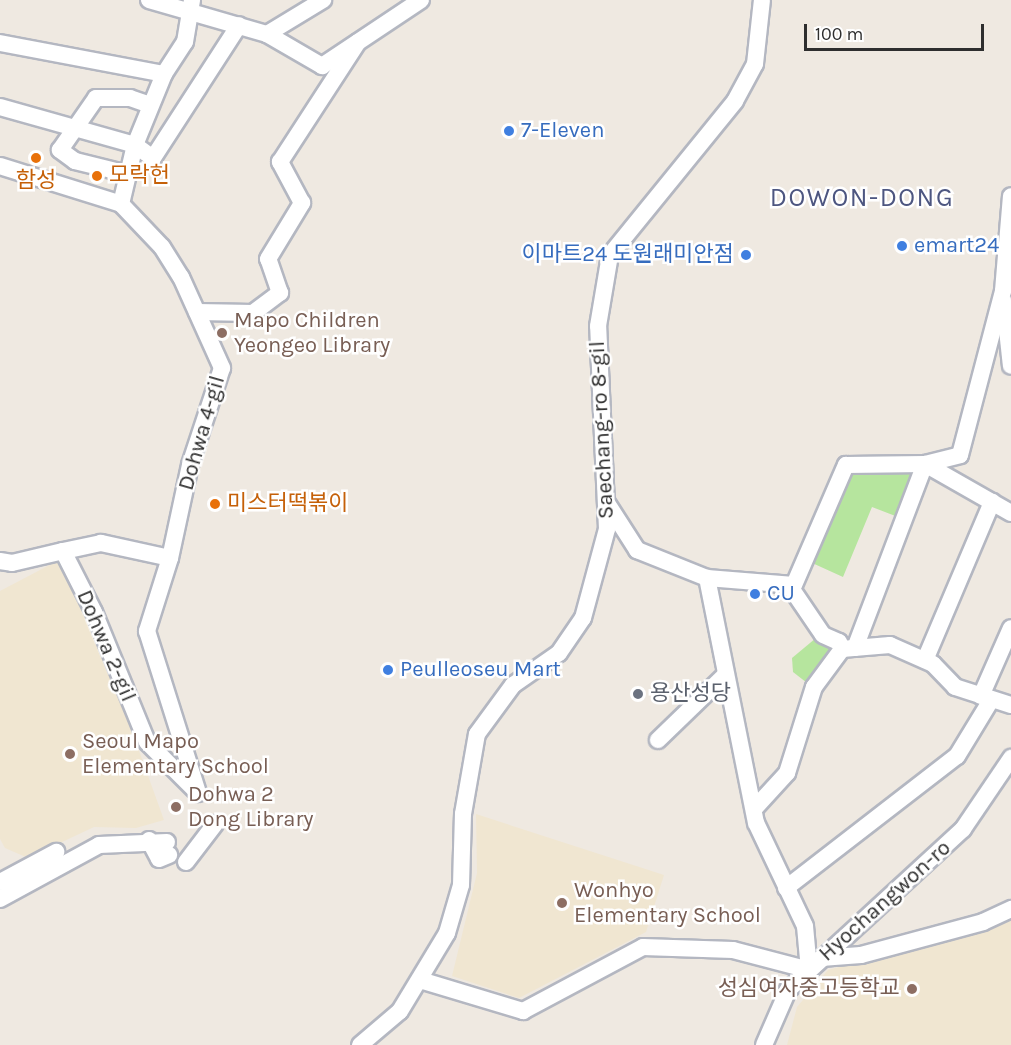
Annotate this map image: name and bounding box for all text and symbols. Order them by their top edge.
scale bar [807,12,987,50]
text: 100 m [815,23,863,45]
place label: 7-Eleven [521,118,604,144]
marker: 7-Eleven [502,124,516,138]
marker: 함성 [29,151,43,165]
place label: 모락헌 [109,163,170,189]
place label: 함성 [16,168,56,194]
marker: 모락헌 [90,169,104,183]
district label: DOWON-DONG [770,182,954,214]
place label: emart24 [914,233,999,259]
marker: emart24 [895,239,909,253]
place label: 이마트24 도원래미안점 [522,242,734,268]
marker: 이마트24 도원래미안점 [739,248,753,262]
place label: Mapo Children Yeongeo Library [234,307,390,358]
marker: Mapo Children Yeongeo Library [215,326,229,340]
street label: Saechang-ro 8-gil [584,340,620,520]
street label: Dohwa 4-gil [173,373,231,493]
place label: 미스터떡볶이 [227,491,348,517]
marker: 미스터떡볶이 [208,497,222,511]
place label: CU [767,581,795,607]
street label: Dohwa 2-gil [71,586,141,706]
marker: CU [748,587,762,601]
place label: Peulleoseu Mart [400,657,561,683]
marker: Peulleoseu Mart [381,663,395,677]
place label: 용산성당 [650,681,731,707]
marker: 용산성당 [631,687,645,701]
place label: Seoul Mapo Elementary School [82,728,269,780]
marker: Seoul Mapo Elementary School [63,747,77,761]
place label: Dohwa 2 Dong Library [188,781,314,832]
marker: Dohwa 2 Dong Library [169,800,183,814]
street label: Hyochangwon-ro [814,835,956,967]
place label: Wonhyo Elementary School [574,877,761,928]
marker: Wonhyo Elementary School [555,896,569,910]
place label: 성심여자중고등학교 [718,976,900,1002]
marker: 성심여자중고등학교 [905,982,919,996]

